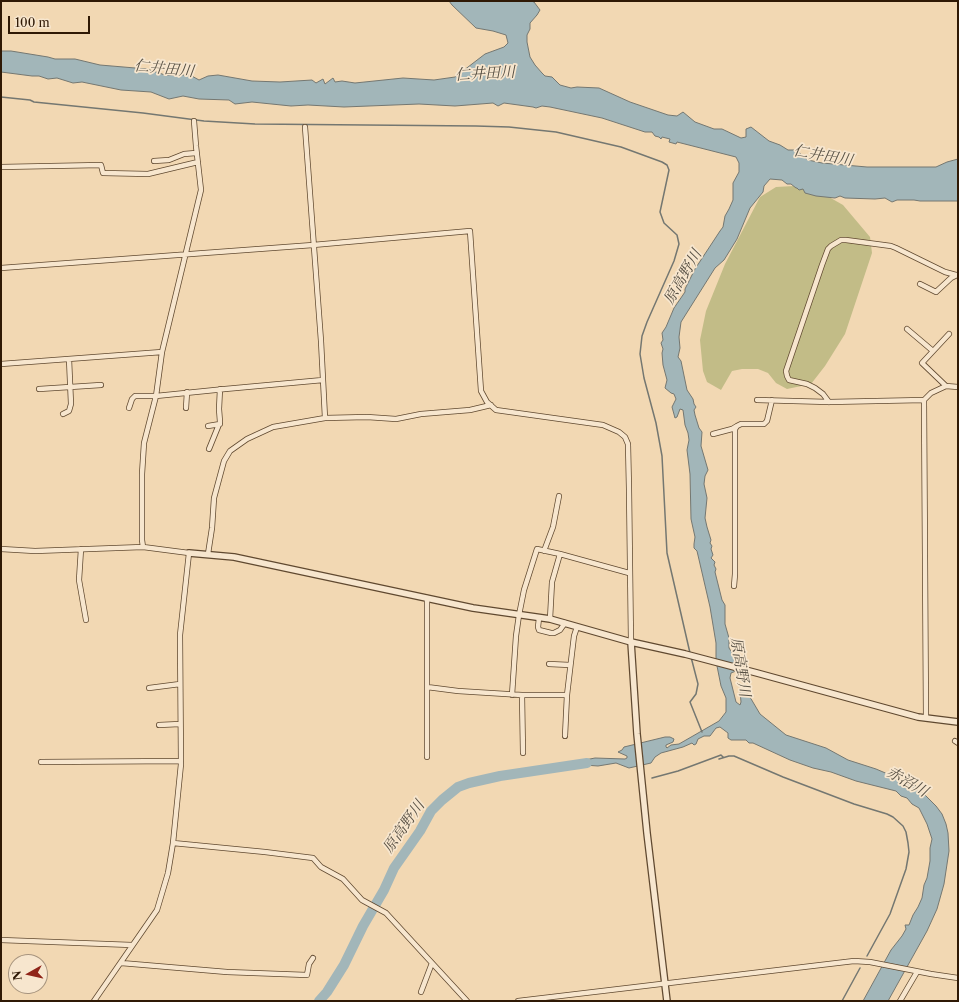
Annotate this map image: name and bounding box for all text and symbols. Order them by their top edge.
scale bar [10,8,92,34]
text: 100 m [15,15,50,30]
water label: 仁井田川 [133,57,195,81]
water label: 仁井田川 [455,63,515,85]
water label: 仁井田川 [792,142,854,170]
water label: 原高野川 [660,247,706,307]
water label: 原高野川 [726,636,754,698]
water label: 赤沼川 [883,763,931,801]
water label: 原高野川 [379,797,429,857]
north arrow [8,954,48,994]
text: N [10,970,25,981]

